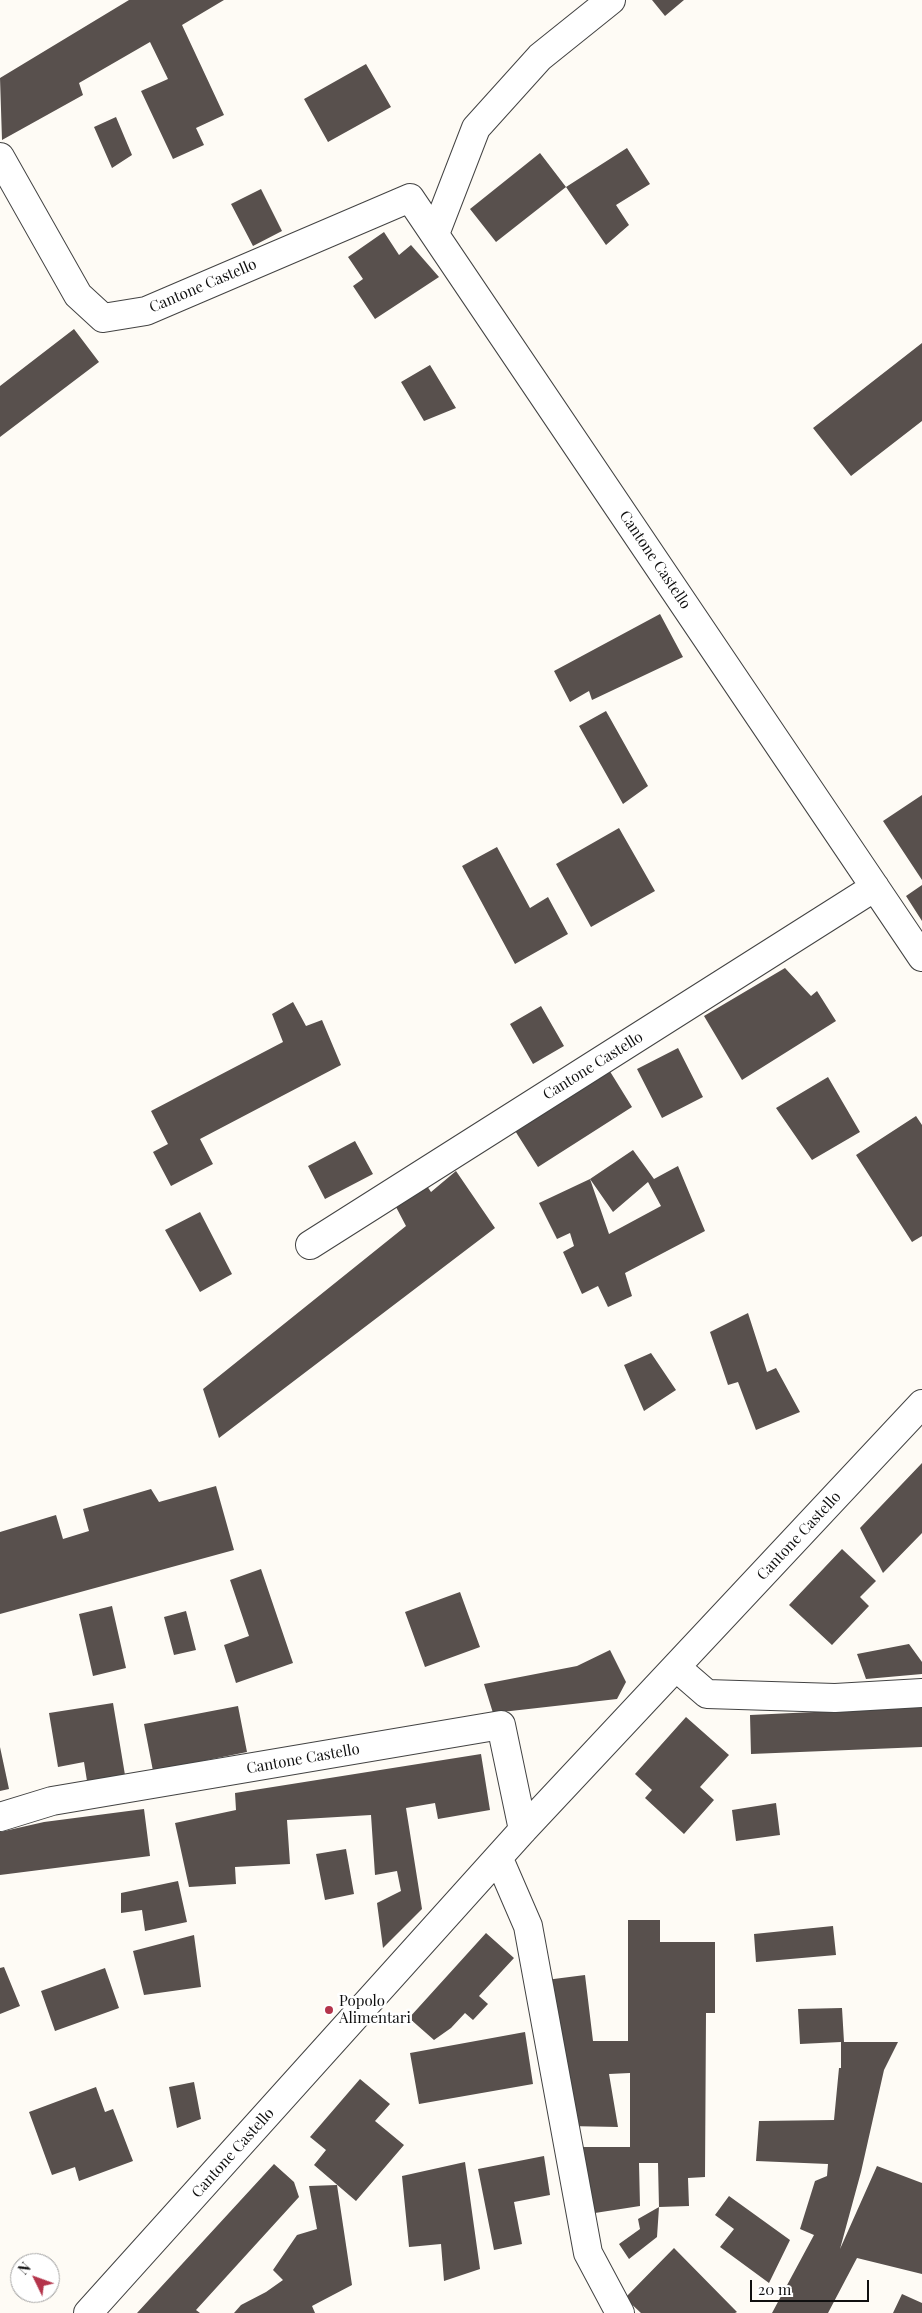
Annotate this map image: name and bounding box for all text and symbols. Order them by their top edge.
street label: Cantone Castello [147,255,259,317]
street label: Cantone Castello [615,507,695,613]
street label: Cantone Castello [540,1028,646,1104]
street label: Cantone Castello [753,1488,845,1584]
street label: Cantone Castello [245,1740,361,1778]
place label: Popolo Alimentari [339,1992,411,2027]
marker: Popolo Alimentari [323,2004,335,2016]
street label: Cantone Castello [188,2104,278,2202]
north arrow [10,2253,60,2303]
text: N [14,2258,35,2278]
scale bar [752,2270,871,2302]
text: 20 m [758,2279,791,2299]

